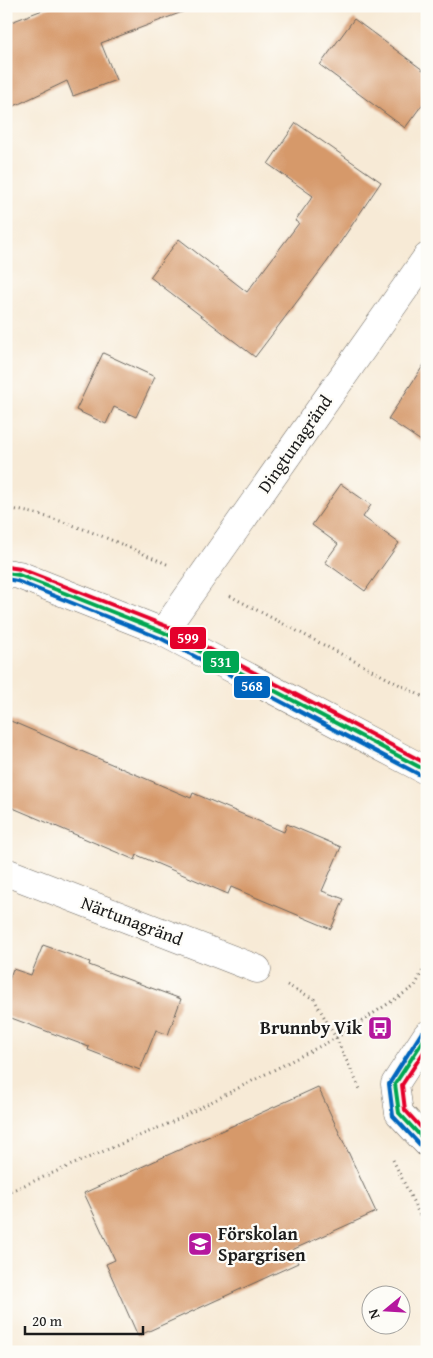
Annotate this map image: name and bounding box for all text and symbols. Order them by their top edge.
street label: Dingtunagränd [251,389,339,498]
line badge: 599 [169,626,207,650]
text: 599 [177,628,199,648]
line badge: 531 [202,650,240,674]
text: 531 [210,652,232,672]
line badge: 568 [233,675,271,699]
text: 568 [241,676,263,696]
street label: Närtunagränd [77,889,187,952]
place label: Brunnby Vik [260,1014,363,1041]
bus stop icon: Brunnby Vik [367,1015,393,1041]
place label: Förskolan Spargrisen [218,1220,306,1268]
school or university icon: Förskolan Spargrisen [187,1231,213,1257]
north arrow [360,1286,410,1336]
scale bar [25,1303,142,1335]
text: N [362,1306,385,1322]
text: 20 m [32,1310,63,1331]

